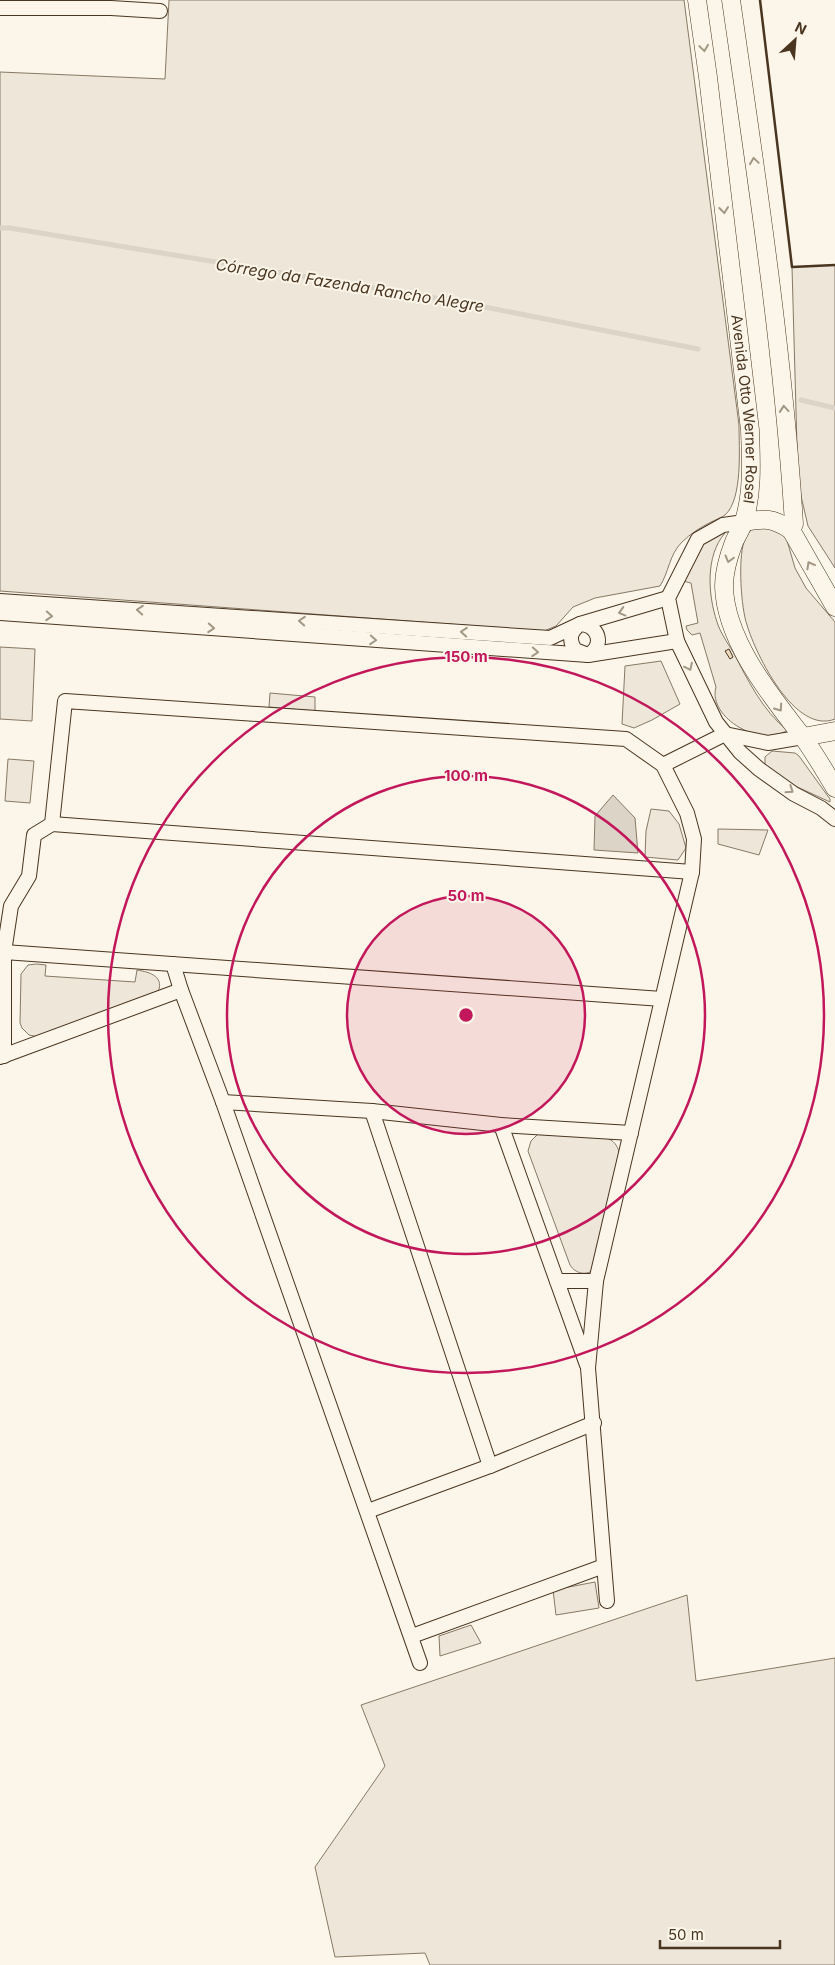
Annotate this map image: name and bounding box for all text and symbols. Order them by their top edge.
north arrow [770,15,820,65]
text: N [792,18,809,38]
one-way arrow [698,45,709,53]
one-way arrow [749,156,759,165]
one-way arrow [718,206,729,214]
water label: Córrego da Fazenda Rancho Alegre [214,254,486,316]
street label: Avenida Otto Werner Rosel [727,314,761,505]
one-way arrow [779,404,790,412]
one-way arrow [725,555,735,563]
one-way arrow [806,562,816,571]
one-way arrow [136,605,144,616]
one-way arrow [617,606,626,617]
one-way arrow [45,611,53,622]
one-way arrow [298,616,306,627]
one-way arrow [207,623,215,634]
one-way arrow [460,627,468,638]
one-way arrow [369,634,377,645]
one-way arrow [531,646,539,657]
text: 150 m [444,647,488,666]
one-way arrow [683,662,693,671]
one-way arrow [773,702,782,712]
text: 100 m [444,766,488,785]
one-way arrow [784,784,793,793]
text: 50 m [448,886,484,905]
centre of rings [457,1006,475,1024]
scale bar [660,1918,780,1950]
text: 50 m [668,1925,704,1944]

